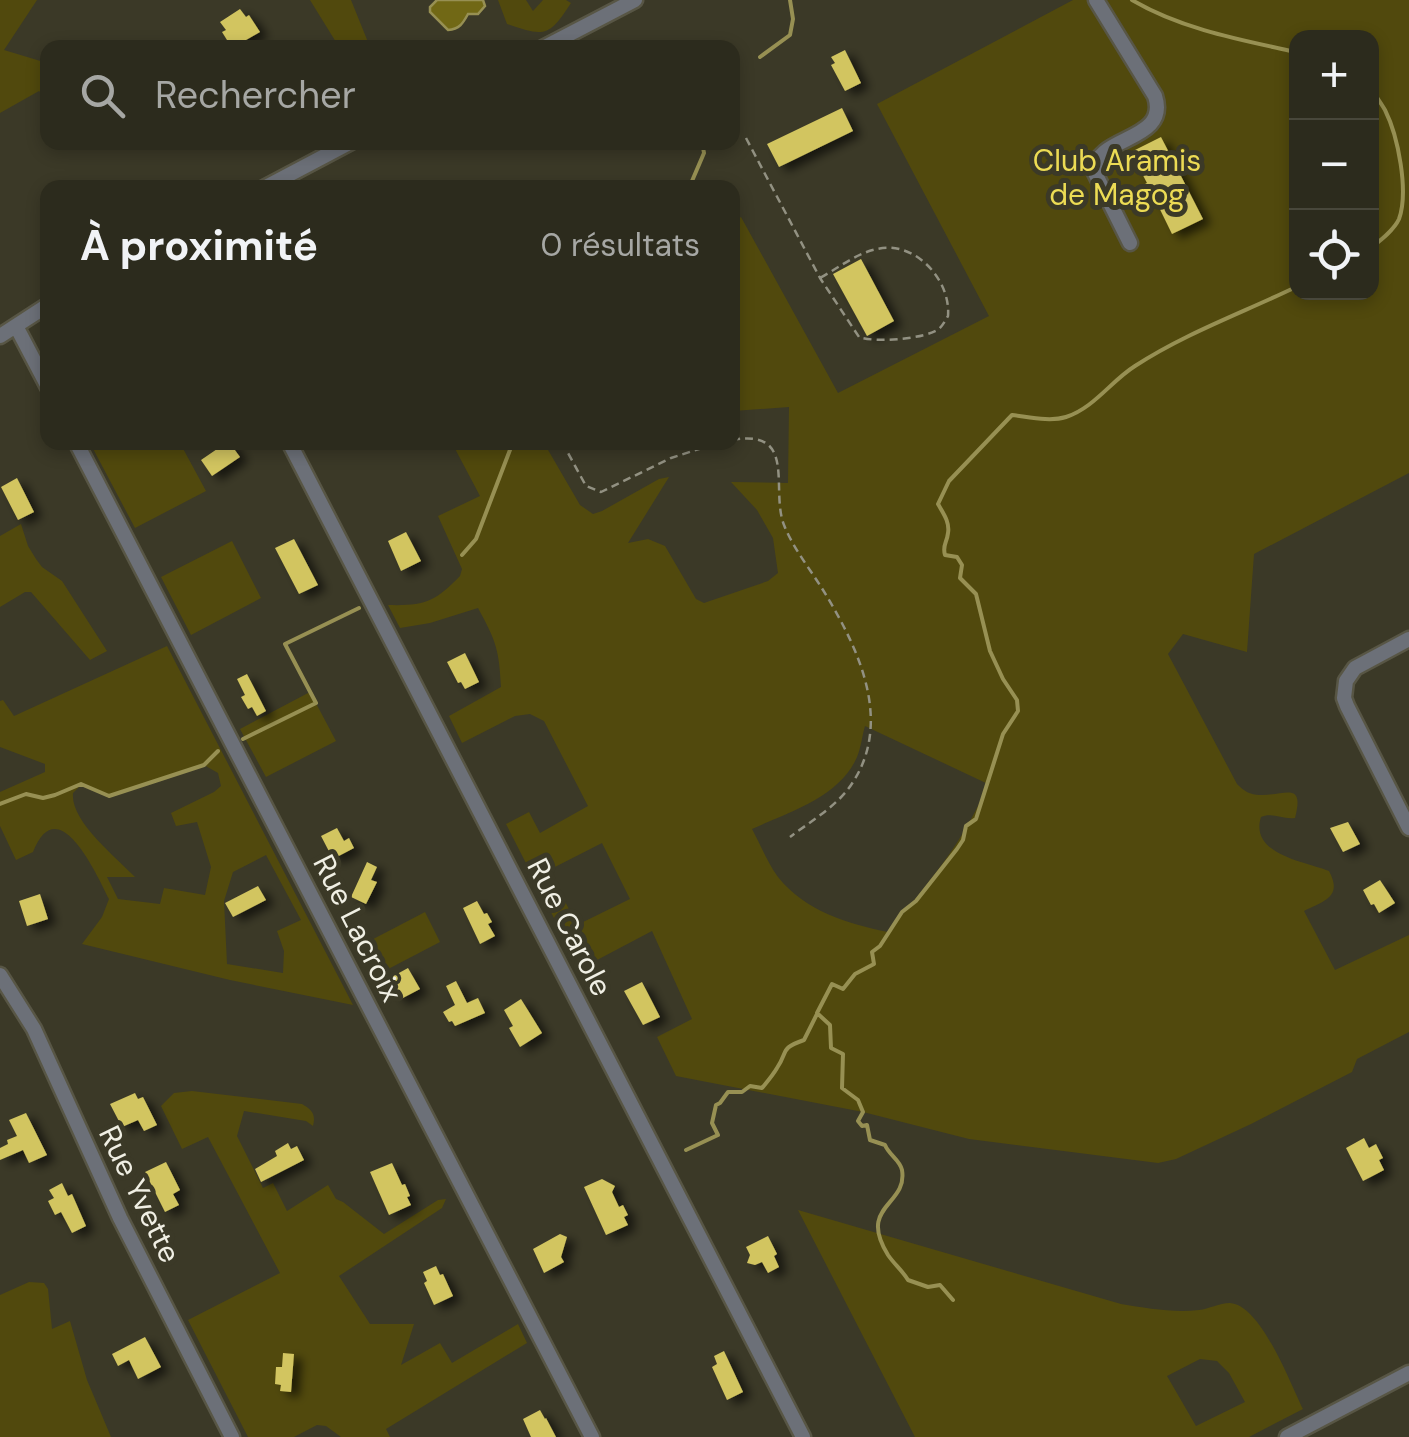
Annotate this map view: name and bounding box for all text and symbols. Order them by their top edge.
map controls [1289,30,1379,300]
button: + [1289,30,1379,120]
search box [40,40,740,150]
icon: search [75,68,130,123]
text: Rechercher [155,70,356,120]
button: − [1289,120,1379,210]
park label: Club Aramis de Magog [1033,141,1201,214]
button: locate [1289,210,1379,300]
text: À proximité [80,218,318,273]
text: 0 résultats [541,224,700,266]
street label: Rue Lacroix [304,848,412,1008]
street label: Rue Carole [519,851,621,1003]
street label: Rue Yvette [90,1119,190,1269]

